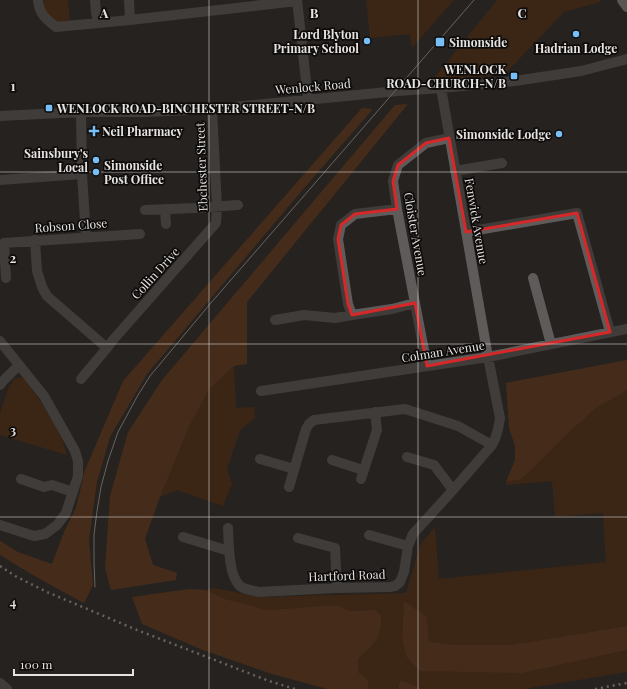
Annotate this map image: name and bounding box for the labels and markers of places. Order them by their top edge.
place label: Lord Blyton Primary School [273,26,360,56]
marker: Hadrian Lodge [571,29,581,39]
place label: Simonside [449,34,507,50]
marker: Lord Blyton Primary School [362,36,372,46]
marker: Simonside [434,36,446,48]
place label: Hadrian Lodge [535,40,617,56]
place label: WENLOCK ROAD-CHURCH-N/B [386,61,506,91]
marker: WENLOCK ROAD-CHURCH-N/B [509,71,519,81]
place label: WENLOCK ROAD-BINCHESTER STREET-N/B [56,100,315,116]
marker: WENLOCK ROAD-BINCHESTER STREET-N/B [44,103,54,113]
place label: Neil Pharmacy [102,123,183,139]
marker: Neil Pharmacy [89,126,99,136]
place label: Simonside Lodge [456,126,551,142]
marker: Simonside Lodge [554,129,564,139]
place label: Sainsbury's Local [24,145,88,175]
marker: Sainsbury's Local [91,155,101,165]
place label: Simonside Post Office [104,157,164,187]
marker: Simonside Post Office [91,167,101,177]

